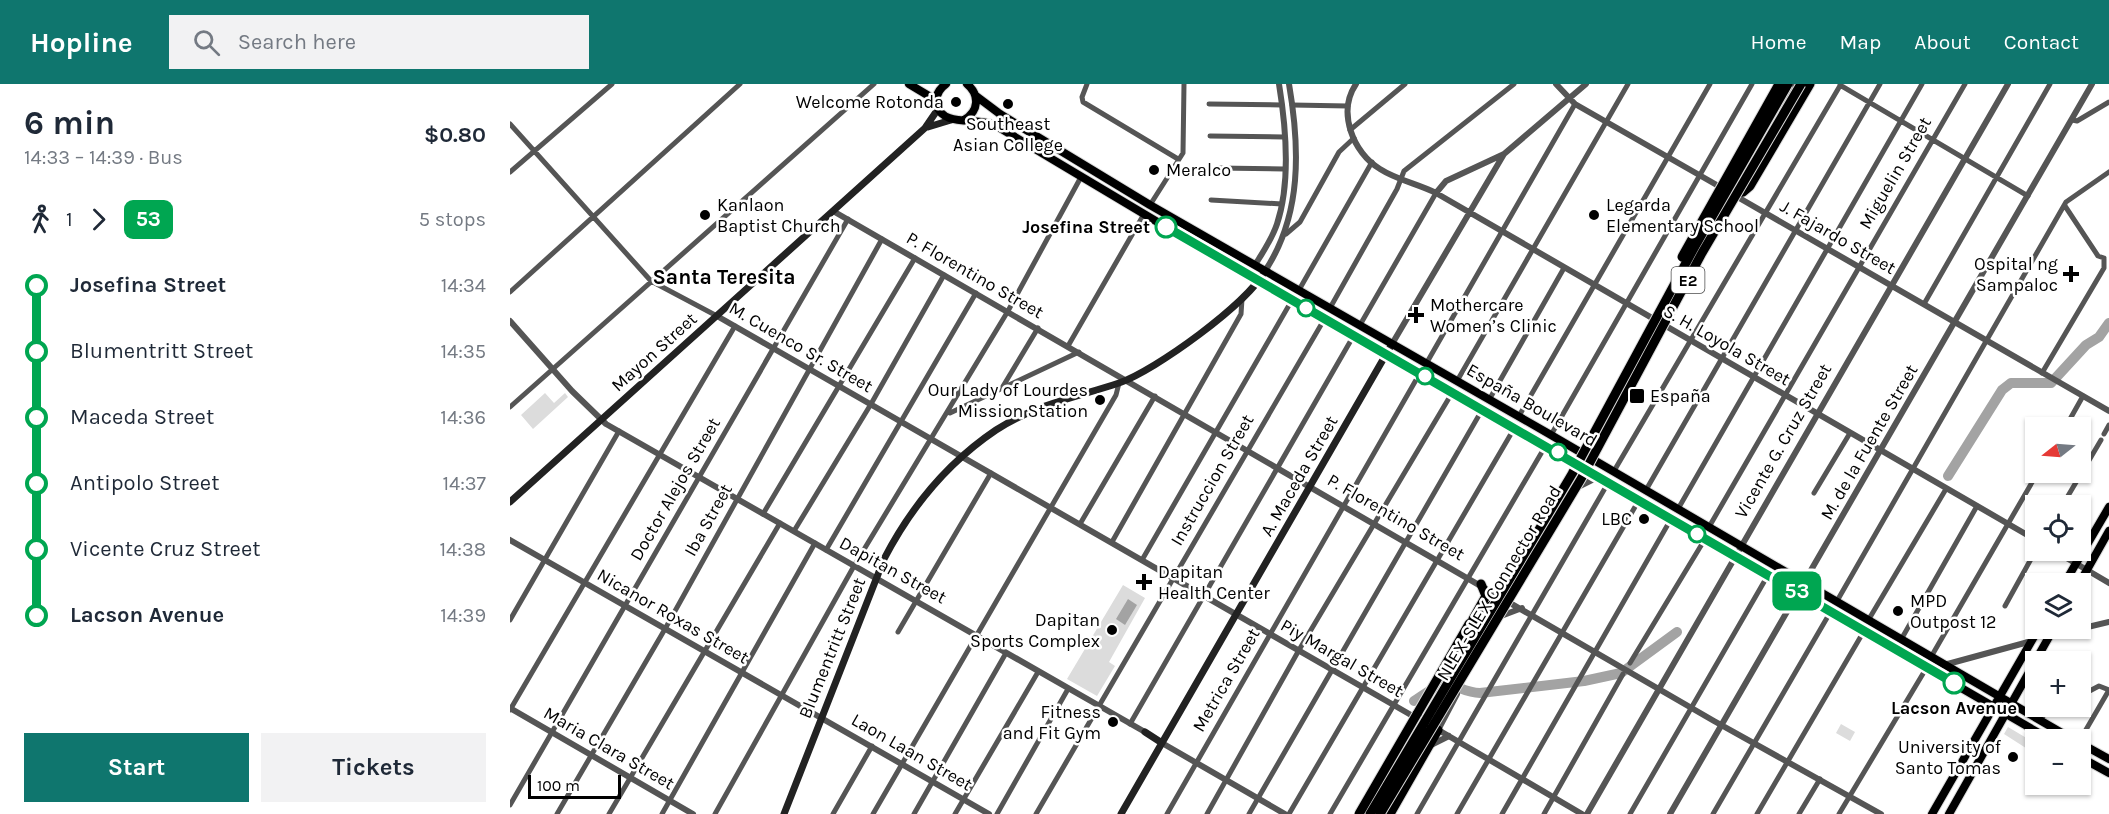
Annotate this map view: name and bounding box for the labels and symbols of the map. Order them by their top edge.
place label: Welcome Rotonda [796,91,944,113]
marker: Welcome Rotonda [949,95,963,109]
marker: Southeast Asian College [1001,97,1015,111]
place label: Southeast Asian College [953,113,1063,156]
street label: Miguelin Street [1854,113,1936,233]
place label: Meralco [1166,159,1231,181]
marker: Meralco [1147,163,1161,177]
place label: Kanlaon Baptist Church [717,194,841,237]
place label: Legarda Elementary School [1606,194,1759,237]
street label: J. Fajardo Street [1776,195,1900,279]
marker: Kanlaon Baptist Church [698,208,712,222]
marker: Legarda Elementary School [1587,208,1601,222]
place label: Josefina Street [1022,216,1150,238]
marker: Josefina Street [1155,216,1177,238]
street label: P. Florentino Street [902,227,1048,323]
place label: Ospital ng Sampaloc [1974,253,2058,296]
district label: Santa Teresita [652,265,796,289]
marker: Ospital ng Sampaloc [2062,265,2080,283]
road number: E2 [1672,267,1704,293]
place label: Mothercare Women’s Clinic [1430,294,1557,337]
street label: M. Cuenco Sr. Street [725,297,877,397]
unlabelled marker [1297,299,1315,317]
street label: S. H. Loyola Street [1660,300,1795,390]
marker: Mothercare Women’s Clinic [1407,306,1425,324]
street label: Mayon Street [607,308,702,396]
street label: España Boulevard [1463,359,1601,451]
street label: Vicente G. Cruz Street [1730,360,1836,522]
street label: M. de la Fuente Street [1816,360,1923,524]
unlabelled marker [1416,367,1434,385]
place label: Our Lady of Lourdes Mission Station [928,379,1088,422]
place label: España [1650,385,1711,407]
marker: España [1628,387,1646,405]
marker: Our Lady of Lourdes Mission Station [1093,393,1107,407]
street label: Instruccion Street [1166,410,1259,550]
street label: A. Maceda Street [1256,412,1343,540]
street label: Doctor Alejos Street [625,413,725,564]
north arrow [2025,417,2091,483]
unlabelled marker [1549,443,1567,461]
street label: P. Florentino Street [1323,469,1469,565]
street label: Iba Street [679,480,737,560]
street label: NLEX-SLEX Connector Road [1432,481,1566,685]
place label: LBC [1601,508,1632,530]
marker: LBC [1637,512,1651,526]
unlabelled marker [1688,525,1706,543]
street label: Dapitan Street [836,532,951,609]
place label: Dapitan Health Center [1158,561,1270,604]
street label: Nicanor Roxas Street [593,564,753,669]
line badge: 53 [1770,572,1824,610]
marker: Dapitan Health Center [1135,573,1153,591]
street label: Blumentritt Street [794,574,870,722]
place label: MPD Outpost 12 [1910,590,1997,633]
marker: MPD Outpost 12 [1891,604,1905,618]
place label: Dapitan Sports Complex [970,609,1100,652]
street label: Piy Margal Street [1277,614,1408,702]
marker: Dapitan Sports Complex [1105,623,1119,637]
street label: Metrica Street [1187,624,1265,736]
marker: Lacson Avenue [1943,672,1965,694]
place label: Lacson Avenue [1891,697,2017,719]
place label: Fitness and Fit Gym [1003,701,1101,744]
street label: Maria Clara Street [540,702,678,794]
street label: Laon Laan Street [848,708,977,796]
marker: Fitness and Fit Gym [1106,715,1120,729]
place label: University of Santo Tomas [1895,736,2002,779]
marker: University of Santo Tomas [2006,750,2020,764]
scale bar [528,772,621,800]

